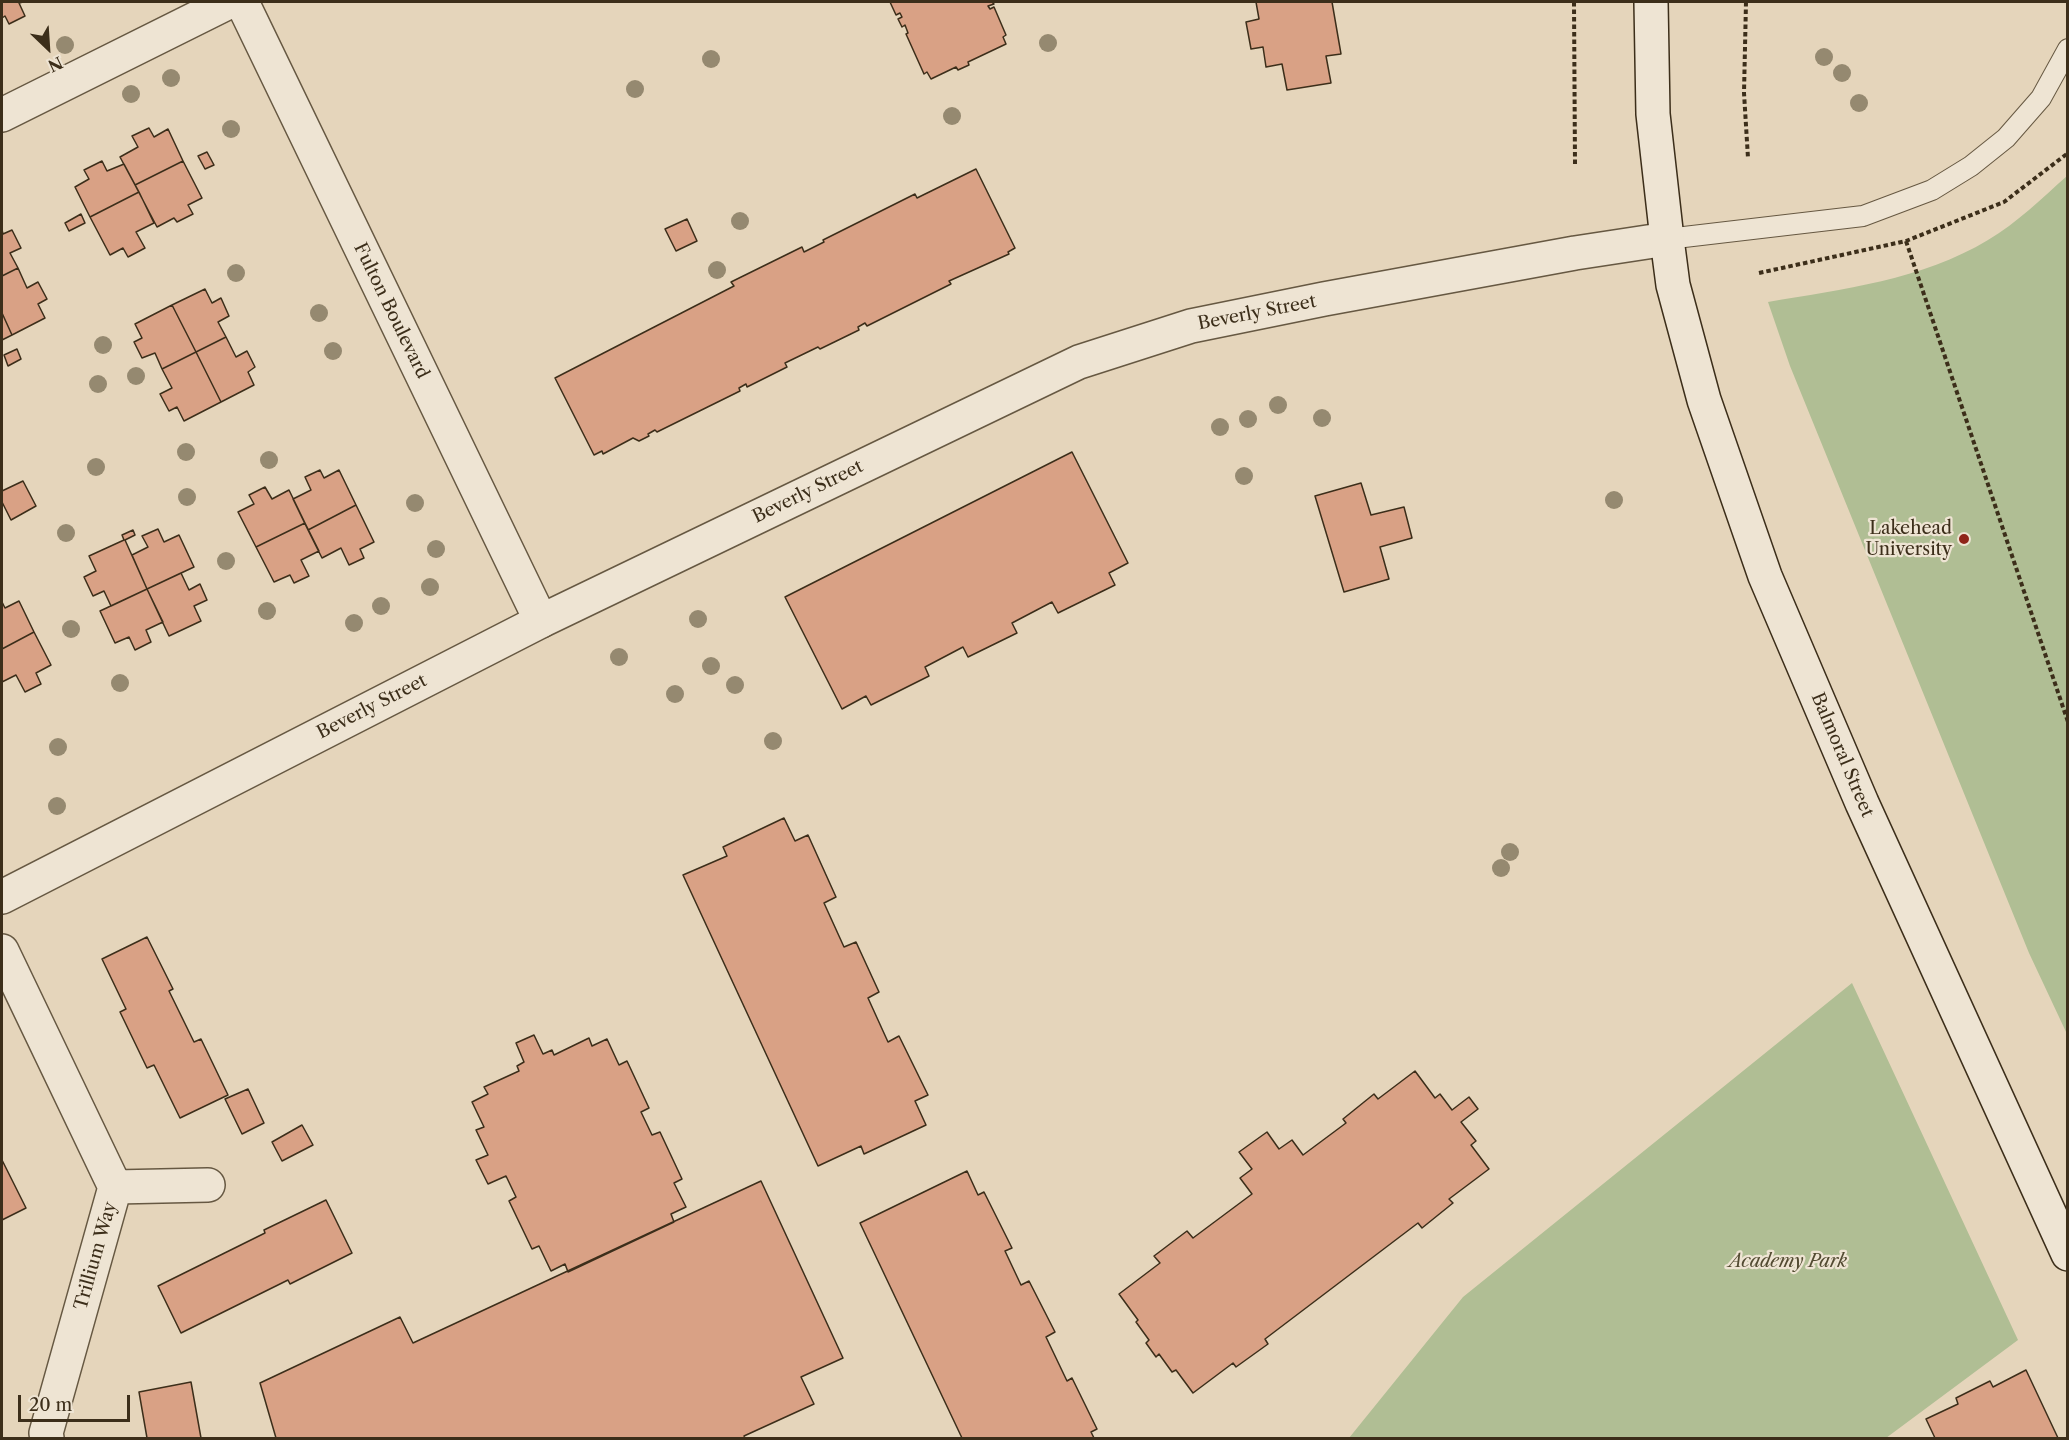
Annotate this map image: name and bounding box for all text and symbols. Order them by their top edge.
north arrow [18,18,78,78]
text: N [45,52,66,76]
street label: Fulton Boulevard [349,240,433,382]
street label: Beverly Street [1196,291,1318,335]
street label: Beverly Street [749,456,867,528]
place label: Lakehead University [1865,518,1952,560]
marker: Lakehead University [1957,532,1971,546]
street label: Beverly Street [314,670,430,744]
street label: Balmoral Street [1806,689,1878,821]
street label: Trillium Way [70,1199,122,1313]
park label: Academy Park [1729,1251,1847,1273]
scale bar [21,1383,134,1421]
text: 20 m [29,1394,72,1416]

